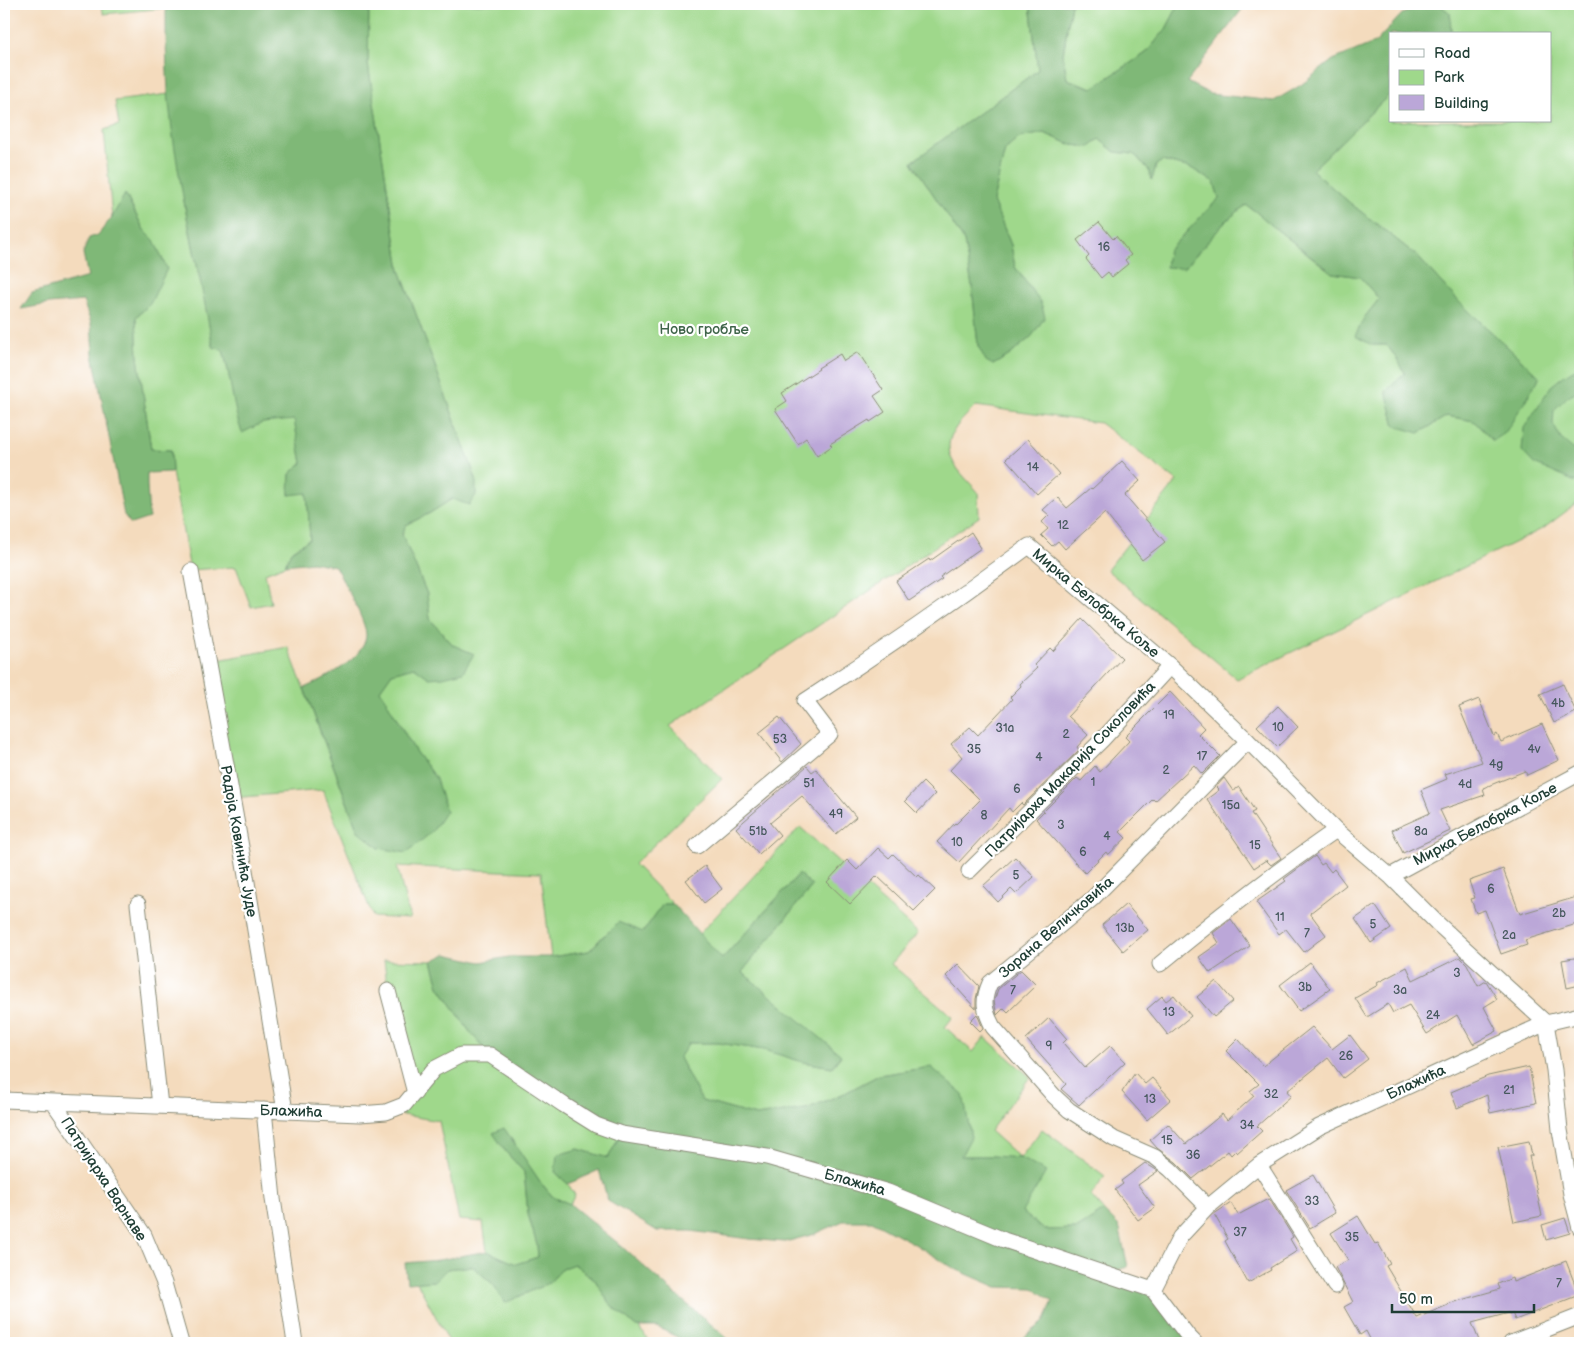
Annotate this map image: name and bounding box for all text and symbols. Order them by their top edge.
legend [1389,32,1552,122]
text: Road [1434,44,1470,63]
text: Park [1434,68,1465,87]
text: Building [1434,94,1489,113]
house number: 16 [1098,240,1110,255]
park label: Ново гробље [659,320,749,339]
house number: 14 [1027,460,1040,475]
house number: 12 [1057,518,1069,533]
street label: Мирка Белобрка Коље [1028,545,1163,662]
street label: Патријарха Макарија Соколовића [981,677,1160,861]
house number: 4b [1551,696,1565,711]
house number: 19 [1163,708,1175,723]
house number: 10 [1272,720,1284,735]
house number: 31a [996,721,1015,736]
house number: 2 [1062,727,1070,742]
house number: 53 [773,732,787,747]
house number: 35 [967,742,981,757]
house number: 4v [1527,742,1541,757]
house number: 17 [1197,749,1207,764]
house number: 4 [1035,750,1043,765]
house number: 4g [1489,757,1503,772]
house number: 2 [1162,763,1170,778]
street label: Радоја Ковинића Јуде [216,764,261,919]
house number: 1 [1091,775,1095,790]
house number: 51 [803,776,815,791]
house number: 4d [1458,777,1472,792]
street label: Мирка Белобрка Коље [1410,778,1561,870]
house number: 6 [1013,782,1021,797]
house number: 15a [1222,798,1240,813]
house number: 49 [829,807,843,822]
house number: 8 [981,808,988,823]
house number: 3 [1057,818,1065,833]
house number: 51b [749,824,767,839]
house number: 8a [1414,824,1428,839]
house number: 4 [1103,829,1111,844]
house number: 10 [951,835,963,850]
house number: 15 [1249,838,1261,853]
house number: 6 [1079,845,1087,860]
house number: 5 [1013,868,1020,883]
street label: Зорана Величковића [995,872,1118,982]
house number: 6 [1487,882,1495,897]
house number: 2b [1552,906,1566,921]
house number: 11 [1275,910,1285,925]
house number: 5 [1370,917,1377,932]
house number: 13b [1116,921,1135,936]
house number: 7 [1304,926,1310,941]
house number: 2a [1502,928,1516,943]
house number: 3 [1453,966,1461,981]
house number: 3b [1298,980,1312,995]
house number: 7 [1010,983,1016,998]
house number: 3a [1393,983,1407,998]
house number: 13 [1163,1005,1175,1020]
house number: 24 [1426,1008,1441,1023]
house number: 9 [1046,1039,1053,1054]
house number: 26 [1339,1049,1353,1064]
street label: Блажића [1384,1060,1449,1104]
house number: 21 [1503,1083,1515,1098]
house number: 32 [1264,1087,1278,1102]
house number: 13 [1144,1092,1156,1107]
street label: Блажића [259,1101,323,1122]
street label: Патријарха Варнаве [56,1114,151,1245]
house number: 34 [1240,1118,1255,1133]
house number: 15 [1161,1133,1173,1148]
house number: 36 [1186,1148,1200,1163]
street label: Блажића [822,1165,888,1200]
house number: 33 [1305,1194,1319,1209]
house number: 37 [1233,1225,1247,1240]
house number: 35 [1345,1230,1359,1245]
house number: 7 [1556,1276,1562,1291]
scale bar [1392,1282,1534,1314]
text: 50 m [1399,1290,1433,1309]

